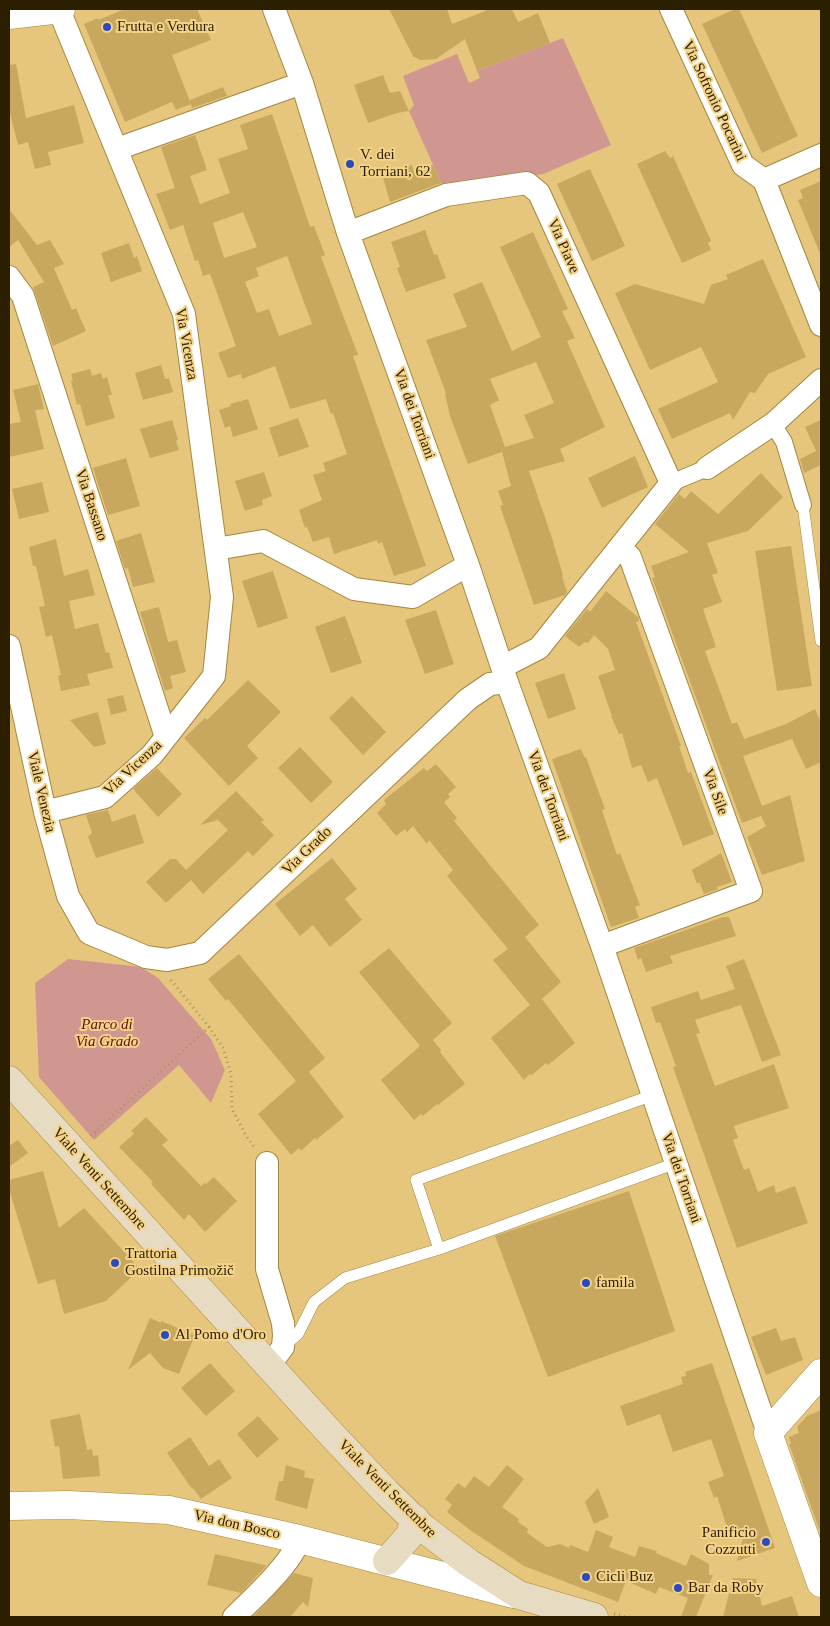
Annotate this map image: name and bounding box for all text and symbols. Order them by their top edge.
place label: Frutta e Verdura [117,18,214,36]
marker: Frutta e Verdura [101,21,113,33]
street label: Via Sofronio Pocarini [678,38,750,164]
place label: V. dei Torriani, 62 [360,146,431,181]
marker: V. dei Torriani, 62 [344,158,356,170]
street label: Via Piave [543,216,583,276]
street label: Via Vicenza [171,307,201,381]
street label: Via dei Torriani [389,366,439,462]
street label: Via Bassano [71,467,111,543]
street label: Via Vicenza [100,737,166,799]
street label: Via dei Torriani [523,748,573,844]
street label: Viale Venezia [23,750,59,834]
street label: Via Sile [698,766,732,818]
street label: Via Grado [278,823,336,879]
park label: Parco di Via Grado [76,1016,138,1051]
street label: Viale Venti Settembre [48,1124,150,1234]
street label: Via dei Torriani [657,1130,705,1226]
place label: Trattoria Gostilna Primožič [125,1245,234,1280]
marker: Trattoria Gostilna Primožič [109,1257,121,1269]
place label: famila [596,1274,634,1292]
marker: famila [580,1277,592,1289]
place label: Al Pomo d'Oro [175,1326,266,1344]
marker: Al Pomo d'Oro [159,1329,171,1341]
street label: Viale Venti Settembre [334,1436,440,1542]
street label: Via don Bosco [192,1506,282,1544]
place label: Panificio Cozzutti [702,1524,756,1559]
marker: Panificio Cozzutti [760,1536,772,1548]
place label: Cicli Buz [596,1568,653,1586]
marker: Cicli Buz [580,1571,592,1583]
place label: Bar da Roby [688,1579,764,1597]
marker: Bar da Roby [672,1582,684,1594]

